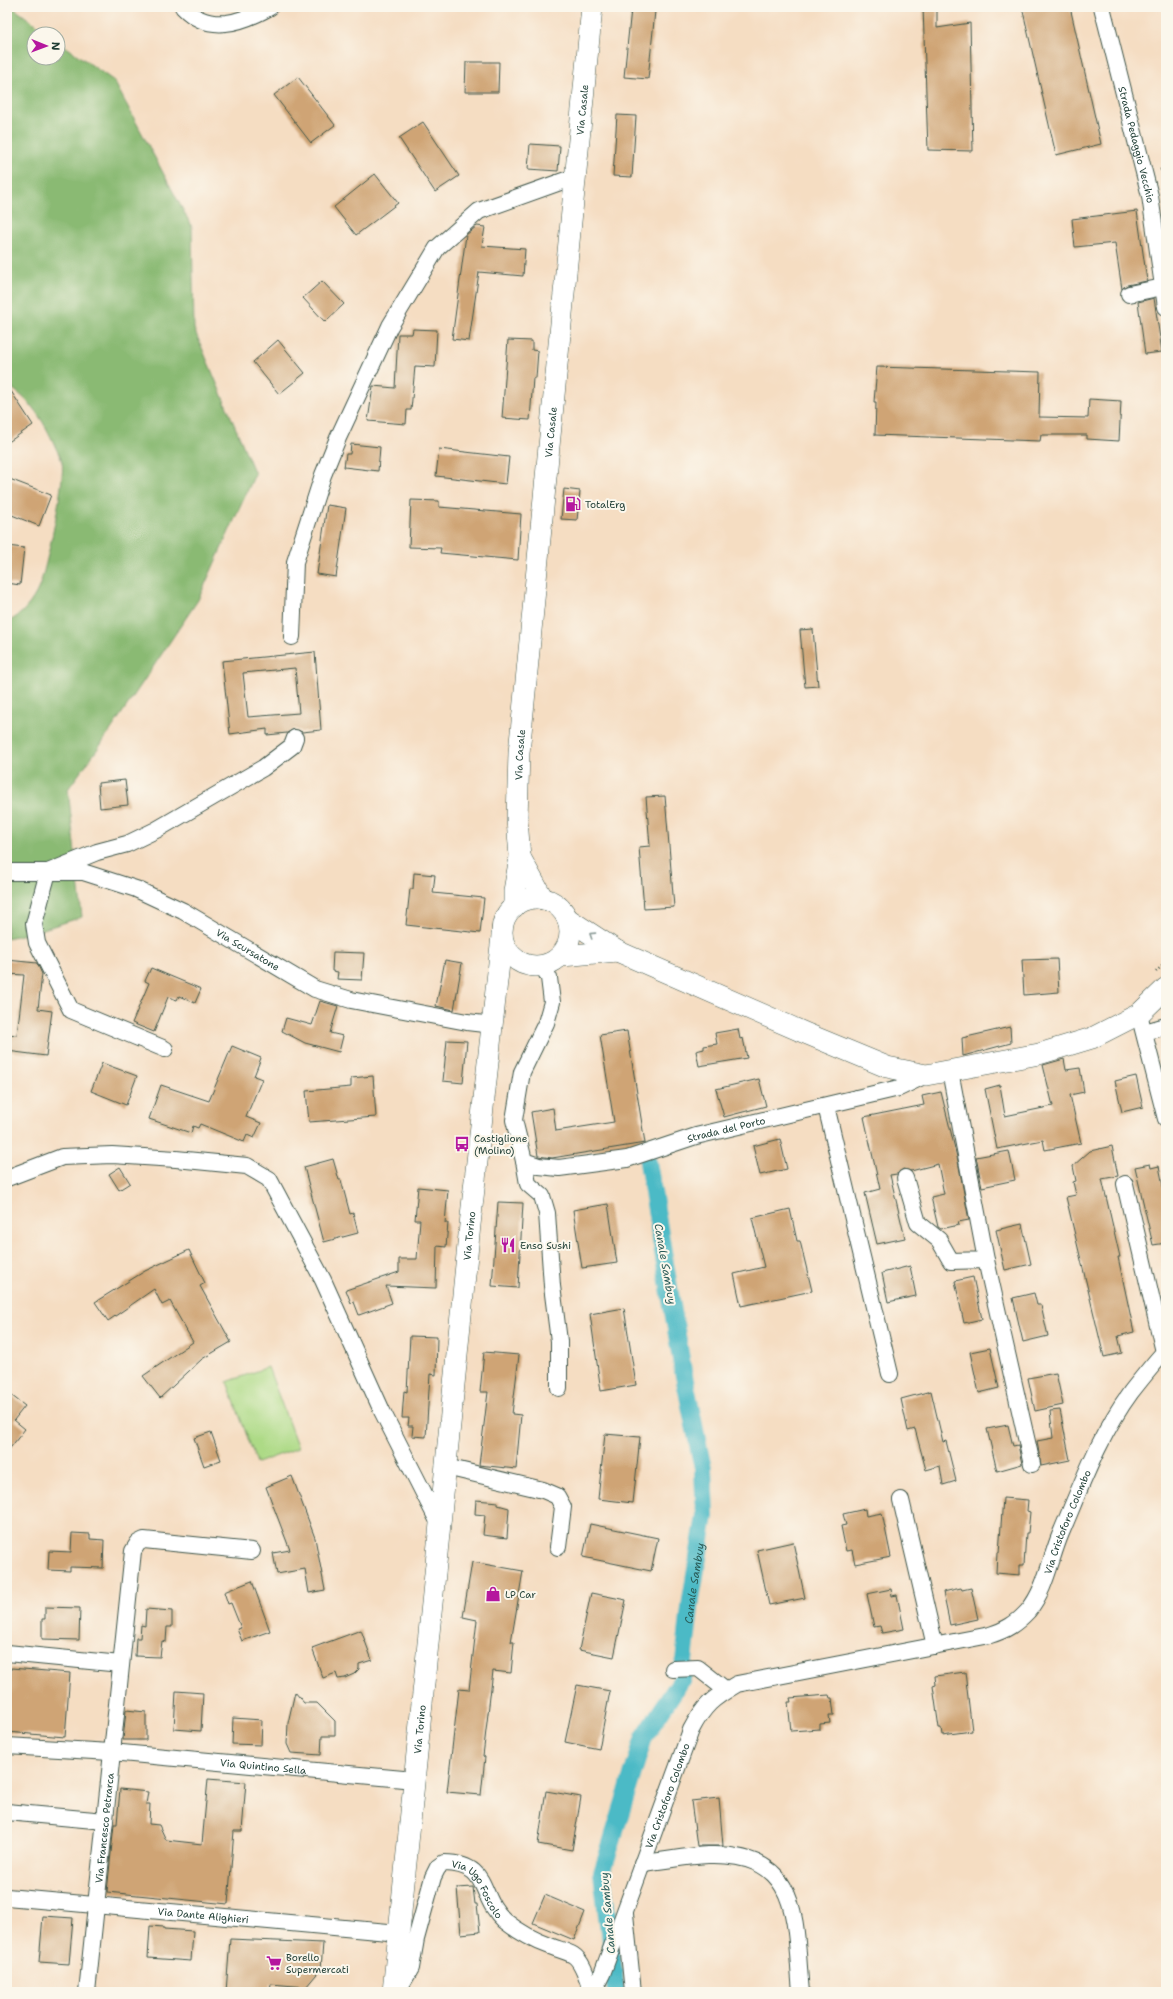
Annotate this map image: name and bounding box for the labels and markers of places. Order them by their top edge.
fuel station icon: TotalErg [564,495,582,513]
place label: TotalErg [585,498,625,511]
place label: Castiglione (Molino) [474,1132,528,1157]
bus stop icon: Castiglione (Molino) [453,1135,471,1153]
restaurant icon: Enso Sushi [499,1236,517,1254]
place label: Enso Sushi [520,1239,571,1252]
shop icon: LP Car [484,1585,502,1603]
place label: LP Car [505,1588,536,1601]
place label: Borello Supermercati [286,1951,349,1976]
supermarket icon: Borello Supermercati [265,1954,283,1972]

